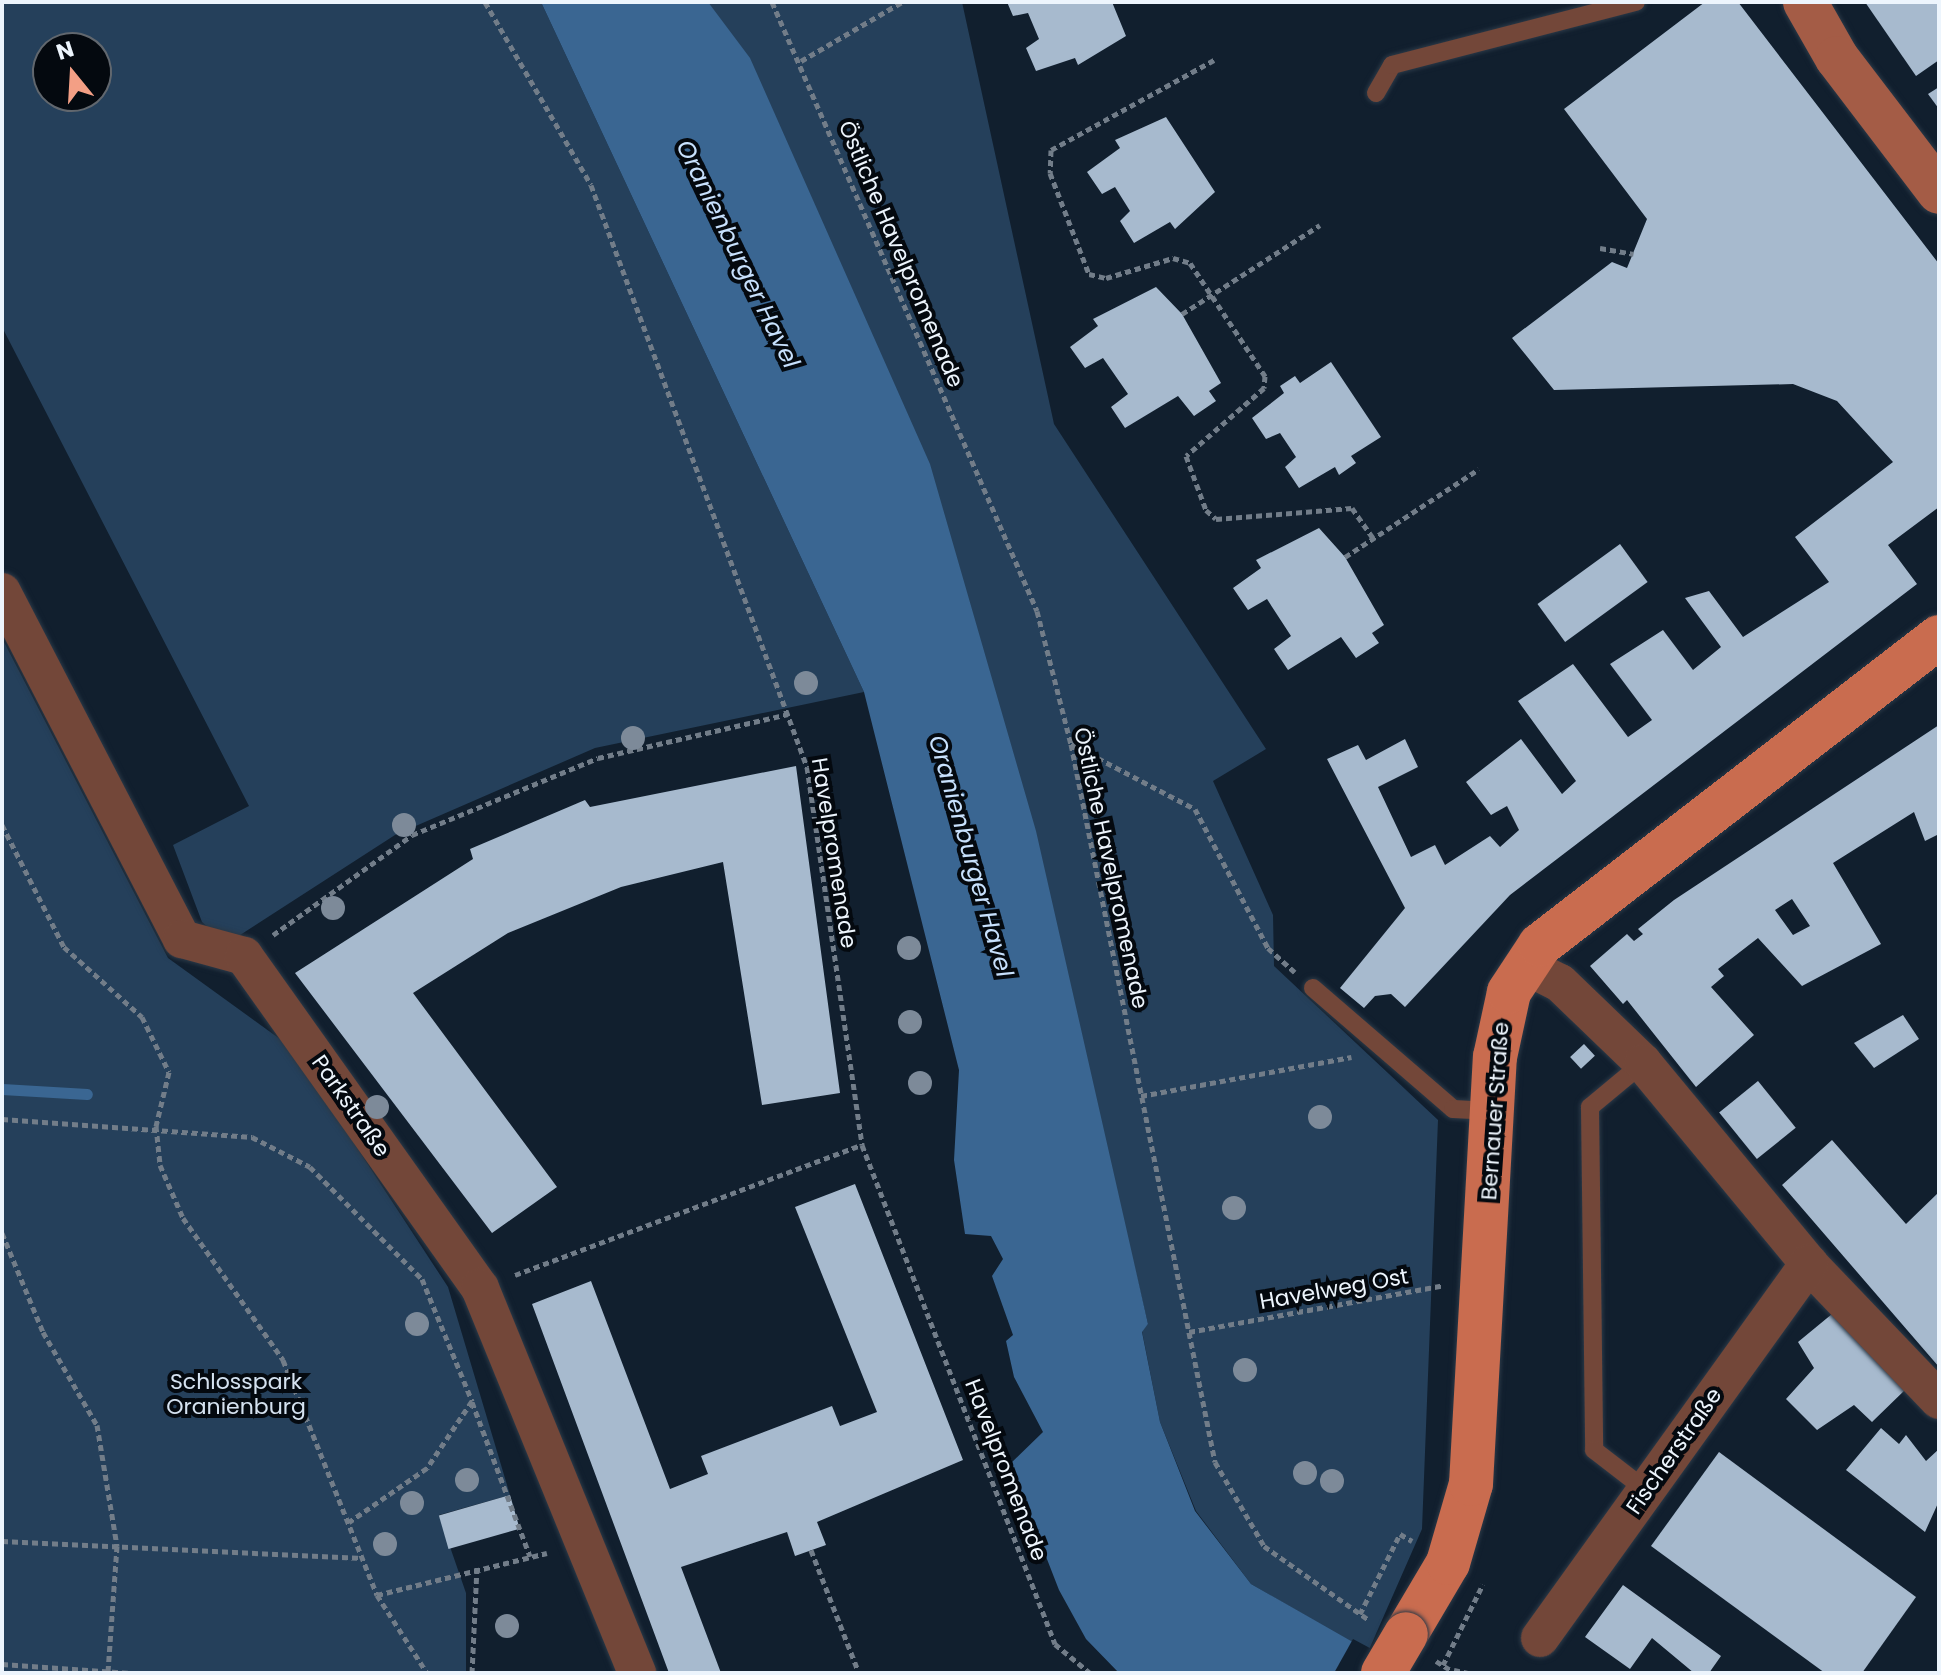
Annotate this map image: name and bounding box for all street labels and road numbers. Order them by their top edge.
street label: Östliche Havelpromenade [833,117,969,391]
street label: Östliche Havelpromenade [1068,725,1154,1011]
street label: Havelpromenade [806,756,862,950]
street label: Bernauer Straße [1476,1021,1514,1201]
street label: Parkstraße [306,1050,396,1162]
street label: Havelweg Ost [1258,1263,1410,1315]
street label: Havelpromenade [959,1375,1053,1565]
street label: Fischerstraße [1621,1383,1727,1519]

